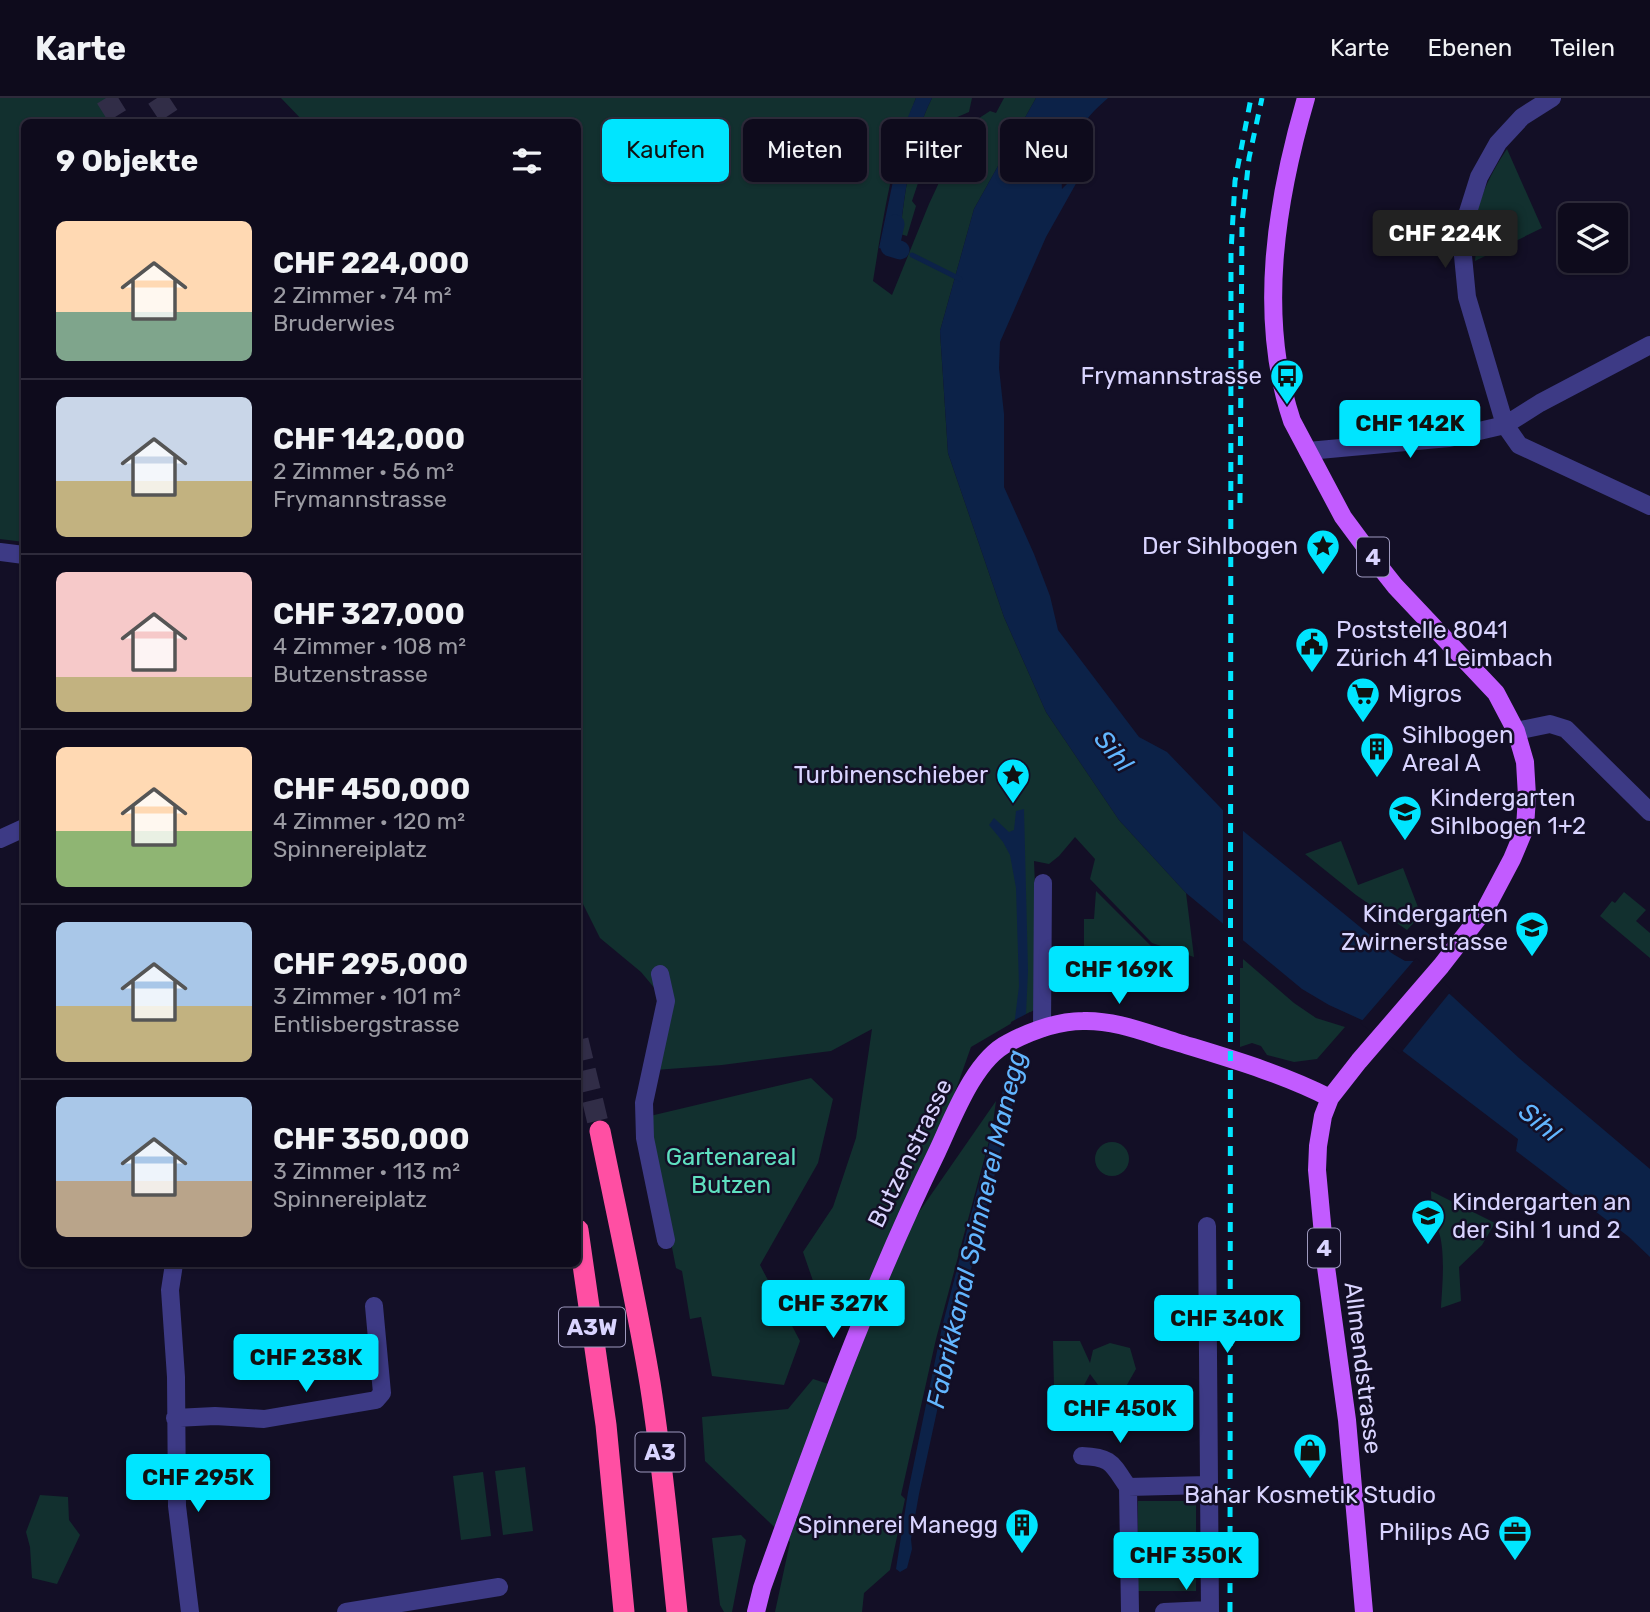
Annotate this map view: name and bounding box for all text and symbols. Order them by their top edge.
text: Karte [35,29,126,68]
text: Karte [1330,34,1390,62]
text: Ebenen [1428,34,1512,62]
text: Teilen [1550,34,1615,62]
chip: Kaufen [602,119,729,182]
chip: Mieten [743,119,867,182]
chip: Filter [881,119,986,182]
chip: Neu [1000,119,1093,182]
icon: filters [508,142,546,180]
text: 9 Objekte [56,143,198,179]
map controls [1558,203,1628,273]
button: layers [1558,203,1628,273]
pin: CHF 224K [1373,211,1517,270]
text: CHF 224K [1389,219,1501,247]
text: CHF 224,000 [273,245,469,281]
icon: home [112,249,196,333]
text: 2 Zimmer · 74 m² [273,281,452,309]
text: Bruderwies [273,309,395,337]
bus stop icon: Frymannstrasse [1268,357,1306,406]
place label: Frymannstrasse [1081,362,1262,390]
pin: CHF 142K [1338,400,1482,460]
text: CHF 142K [1355,409,1465,437]
text: CHF 142,000 [273,421,465,457]
icon: home [112,425,196,509]
text: 2 Zimmer · 56 m² [273,457,454,485]
text: Frymannstrasse [273,485,447,513]
place icon: Der Sihlbogen [1304,527,1342,576]
place label: Der Sihlbogen [1142,532,1298,560]
road number: 4 [1357,538,1389,576]
text: CHF 327,000 [273,596,465,632]
icon: home [112,600,196,684]
place label: Poststelle 8041 Zürich 41 Leimbach [1336,616,1553,672]
public building icon: Poststelle 8041 Zürich 41 Leimbach [1293,625,1331,674]
text: 4 Zimmer · 108 m² [273,632,466,660]
text: Butzenstrasse [273,660,428,688]
supermarket icon: Migros [1344,675,1382,724]
place label: Migros [1388,680,1462,708]
place label: Sihlbogen Areal A [1402,721,1514,777]
water label: Sihl [1087,724,1140,779]
building icon: Sihlbogen Areal A [1358,730,1396,779]
place icon: Turbinenschieber [994,756,1032,805]
place label: Turbinenschieber [794,761,988,789]
text: CHF 450,000 [273,771,470,807]
icon: home [112,775,196,859]
place label: Kindergarten Sihlbogen 1+2 [1430,784,1586,840]
school or university icon: Kindergarten Sihlbogen 1+2 [1386,793,1424,842]
text: 4 Zimmer · 120 m² [273,807,465,835]
text: Spinnereiplatz [273,835,427,863]
place label: Kindergarten Zwirnerstrasse [1341,900,1508,956]
school or university icon: Kindergarten Zwirnerstrasse [1513,909,1551,958]
text: CHF 295,000 [273,946,468,982]
pin: CHF 169K [1047,946,1191,1006]
icon: home [112,950,196,1034]
text: CHF 169K [1065,955,1173,983]
text: 3 Zimmer · 101 m² [273,982,461,1010]
text: Entlisbergstrasse [273,1010,460,1038]
water label: Fabrikkanal Spinnerei Manegg [920,1047,1033,1411]
street label: Butzenstrasse [862,1074,958,1232]
water label: Sihl [1513,1096,1567,1149]
text: CHF 350,000 [273,1121,470,1157]
icon: home [112,1125,196,1209]
park label: Gartenareal Butzen [666,1143,796,1199]
text: 3 Zimmer · 113 m² [273,1157,460,1185]
text: Spinnereiplatz [273,1185,427,1213]
place label: Kindergarten an der Sihl 1 und 2 [1452,1188,1631,1244]
school or university icon: Kindergarten an der Sihl 1 und 2 [1409,1197,1447,1246]
road number: 4 [1308,1228,1340,1268]
pin: CHF 327K [761,1280,905,1340]
street label: Allmendstrasse [1339,1280,1387,1456]
text: CHF 327K [778,1289,888,1317]
pin: CHF 340K [1155,1296,1299,1355]
text: CHF 340K [1170,1304,1284,1332]
road number: A3W [559,1308,625,1346]
pin: CHF 238K [234,1334,378,1394]
text: CHF 238K [250,1343,362,1371]
pin: CHF 450K [1048,1386,1192,1445]
text: CHF 450K [1063,1394,1177,1422]
shop icon: Bahar Kosmetik Studio [1291,1431,1329,1480]
road number: A3 [636,1432,684,1471]
pin: CHF 295K [126,1454,270,1514]
text: CHF 295K [142,1463,254,1491]
place label: Bahar Kosmetik Studio [1184,1481,1436,1509]
building icon: Spinnerei Manegg [1003,1506,1041,1555]
place label: Spinnerei Manegg [797,1511,998,1539]
office icon: Philips AG [1496,1513,1534,1562]
place label: Philips AG [1379,1518,1490,1546]
pin: CHF 350K [1114,1532,1258,1592]
text: CHF 350K [1130,1541,1242,1569]

